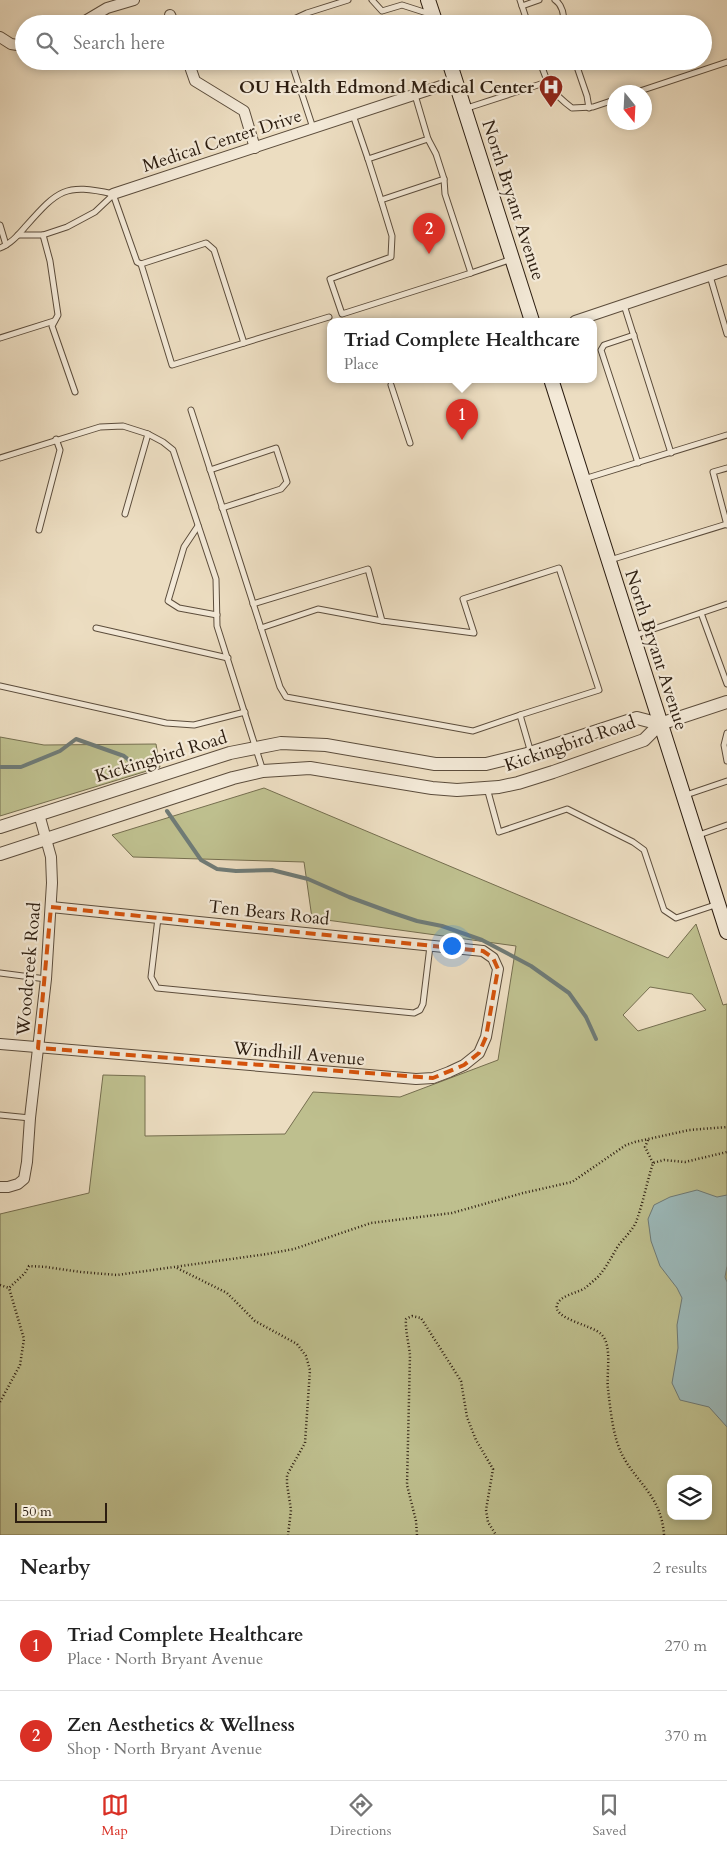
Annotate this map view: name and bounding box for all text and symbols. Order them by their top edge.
search box [15,15,712,70]
icon: search [33,29,61,57]
text: Search here [73,30,165,56]
hospital icon: OU Health Edmond Medical Center [538,74,564,108]
place label: OU Health Edmond Medical Center [239,75,535,100]
north arrow [607,85,652,130]
street label: Medical Center Drive [139,103,305,179]
street label: North Bryant Avenue [475,117,551,283]
pin: 2 [413,213,445,254]
popup [327,318,597,383]
text: Triad Complete Healthcare [344,327,580,353]
text: Place [344,353,379,375]
pin: 1 [446,399,478,440]
street label: North Bryant Avenue [618,567,694,733]
street label: Kickingbird Road [501,710,639,778]
street label: Kickingbird Road [92,725,231,789]
street label: Ten Bears Road [207,894,331,932]
street label: Woodcreek Road [11,901,47,1038]
your location [439,933,465,959]
street label: Windhill Avenue [231,1036,366,1072]
map controls [667,1475,712,1520]
button: layers [667,1475,712,1520]
scale bar [15,1500,108,1523]
text: 50 m [22,1502,52,1521]
text: Nearby [20,1553,91,1582]
text: 2 results [653,1557,707,1579]
text: Triad Complete Healthcare [67,1622,303,1648]
text: 1 [32,1635,40,1657]
text: 270 m [665,1635,707,1657]
text: Place · North Bryant Avenue [67,1648,263,1670]
text: Zen Aesthetics & Wellness [67,1712,295,1738]
text: 2 [32,1725,40,1747]
text: 370 m [665,1725,707,1747]
text: Shop · North Bryant Avenue [67,1738,262,1760]
tab: Map [101,1791,129,1840]
tab: Directions [330,1791,391,1840]
tab: Saved [592,1791,626,1840]

